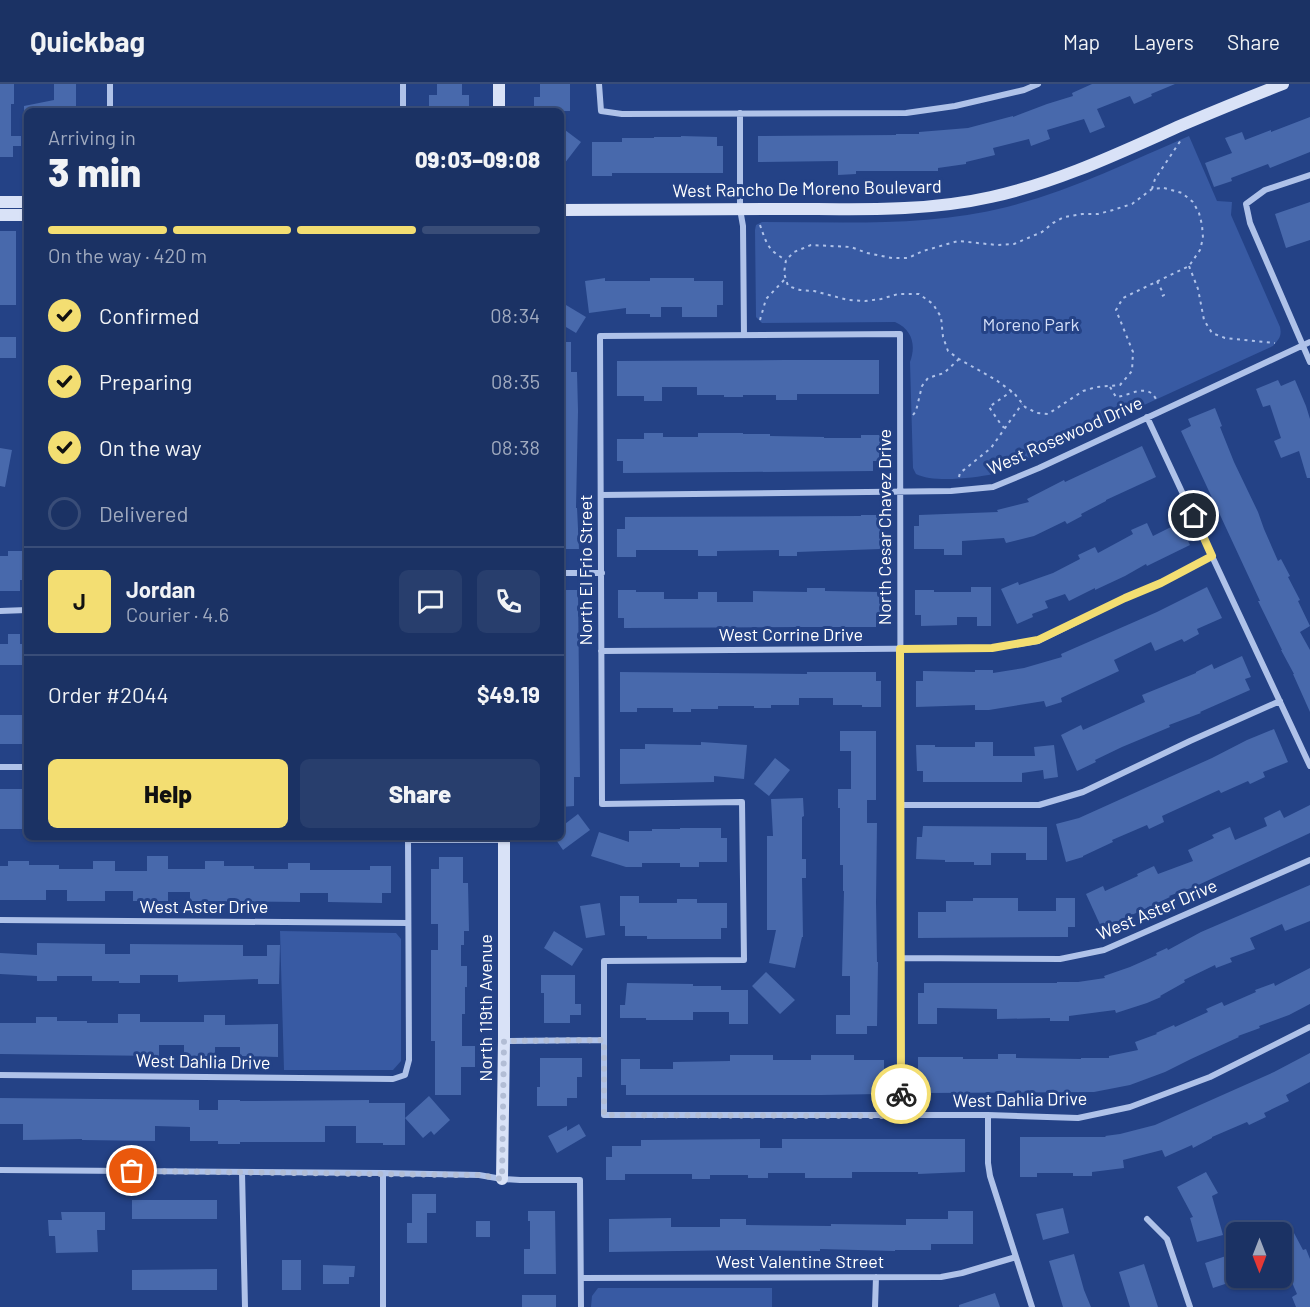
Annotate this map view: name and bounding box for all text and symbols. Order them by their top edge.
text: Quickbag [30,24,145,58]
text: Map [1063,29,1100,54]
text: Layers [1133,29,1194,54]
text: Share [1227,29,1280,54]
text: Arriving in [48,125,136,149]
text: 09:03–09:08 [415,146,540,172]
text: 3 min [48,148,141,195]
street label: West Rancho De Moreno Boulevard [672,175,942,201]
text: On the way · 420 m [48,243,207,267]
icon: check [48,299,81,332]
text: Confirmed [99,302,199,328]
text: 08:34 [490,303,540,327]
park label: Moreno Park [982,313,1080,335]
icon: check [48,365,81,398]
text: Preparing [99,368,192,394]
text: 08:35 [491,369,540,393]
street label: West Rosewood Drive [983,391,1146,479]
street label: North Cesar Chavez Drive [873,429,895,625]
icon: check [48,431,81,464]
text: On the way [99,434,202,460]
text: 08:38 [491,435,540,459]
pin [1168,490,1219,541]
street label: North El Frio Street [574,495,596,645]
icon: home [1177,499,1210,532]
text: Delivered [99,500,188,526]
button: chat [399,570,462,633]
button: phone [477,570,540,633]
text: Jordan [126,576,195,602]
text: J [73,588,86,614]
text: Courier · 4.6 [126,602,229,626]
street label: West Corrine Drive [719,623,863,645]
text: Order #2044 [48,681,169,707]
text: $49.19 [477,681,540,707]
button: Help [48,759,288,828]
button: Share [300,759,540,828]
street label: West Aster Drive [1093,874,1220,944]
street label: West Aster Drive [140,895,268,917]
street label: North 119th Avenue [474,934,496,1082]
street label: West Dahlia Drive [135,1049,271,1073]
courier [871,1064,931,1124]
icon: bike [885,1078,918,1111]
street label: West Dahlia Drive [952,1087,1088,1111]
pin [106,1145,157,1196]
icon: bag [115,1154,148,1187]
north arrow [1226,1222,1292,1288]
map controls [1226,1222,1292,1288]
street label: West Valentine Street [716,1250,884,1272]

